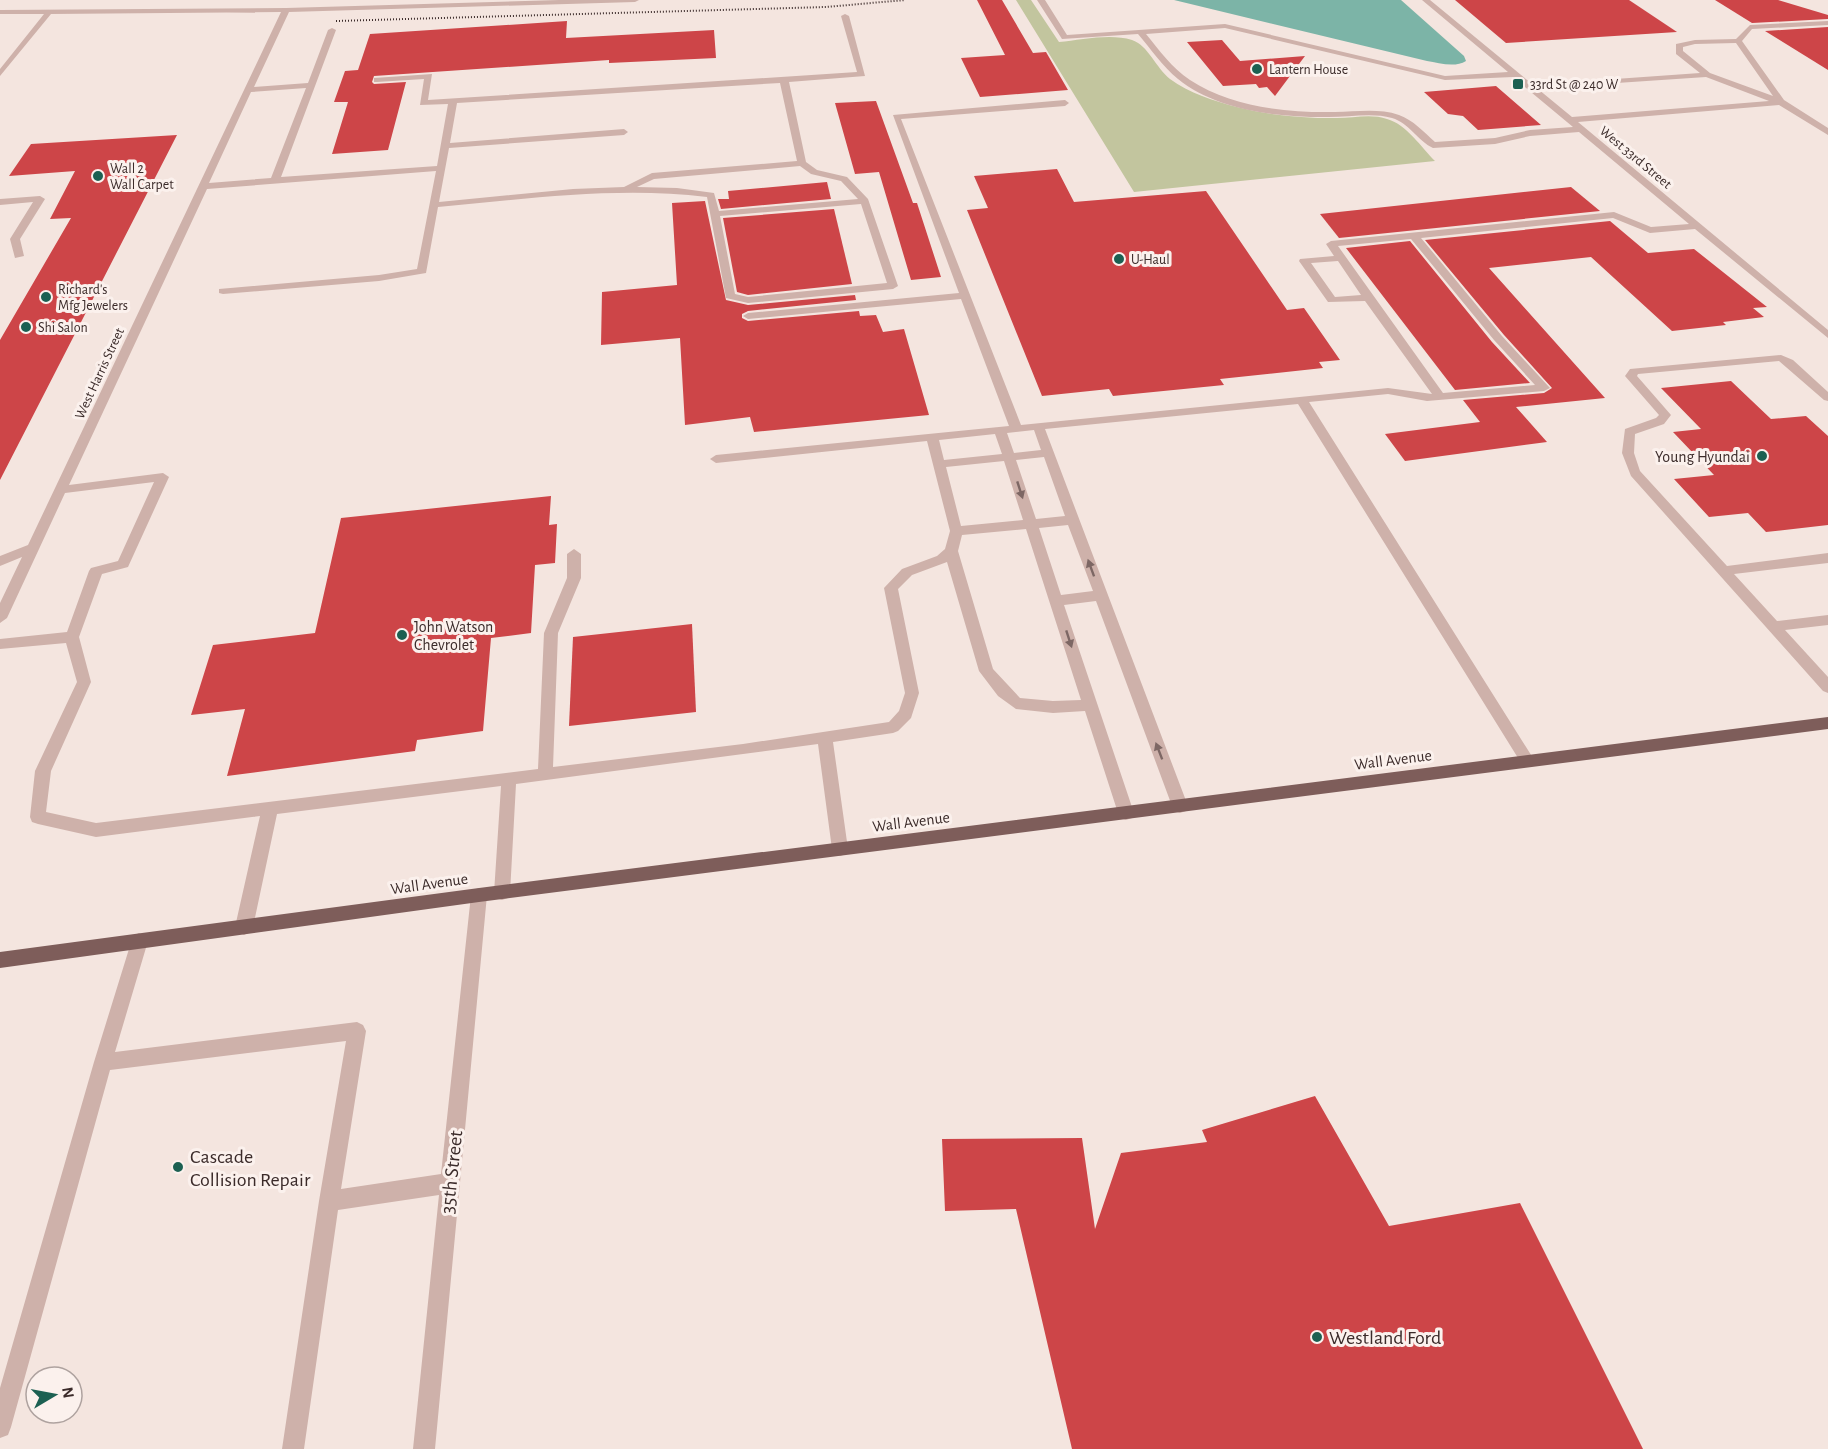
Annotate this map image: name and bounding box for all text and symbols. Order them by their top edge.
marker: Lantern House [1250,62,1264,76]
place label: Lantern House [1269,63,1348,77]
marker: 33rd St @ 240 W [1511,77,1525,91]
place label: 33rd St @ 240 W [1530,78,1619,92]
street label: West 33rd Street [1597,124,1674,192]
place label: Wall 2 Wall Carpet [110,162,174,192]
marker: Wall 2 Wall Carpet [91,169,105,183]
marker: U-Haul [1112,252,1126,266]
place label: U-Haul [1131,253,1170,267]
place label: Richard's Mfg Jewelers [58,283,128,313]
marker: Richard's Mfg Jewelers [39,290,53,304]
marker: Shi Salon [19,320,33,334]
place label: Shi Salon [38,321,88,335]
street label: West Harris Street [73,325,127,421]
place label: Young Hyundai [1655,449,1750,466]
marker: Young Hyundai [1755,449,1769,463]
one-way arrow [1015,481,1025,499]
one-way arrow [1086,559,1096,577]
place label: John Watson Chevrolet [414,619,493,653]
marker: John Watson Chevrolet [395,628,409,642]
one-way arrow [1064,630,1074,648]
one-way arrow [1154,742,1163,760]
street label: Wall Avenue [1353,747,1433,773]
street label: Wall Avenue [871,809,951,835]
street label: Wall Avenue [389,871,469,897]
street label: 35th Street [438,1129,466,1215]
place label: Cascade Collision Repair [190,1147,311,1190]
marker: Cascade Collision Repair [171,1160,185,1174]
place label: Westland Ford [1329,1328,1441,1348]
marker: Westland Ford [1310,1330,1324,1344]
north arrow [24,1365,84,1425]
text: N [59,1386,77,1399]

